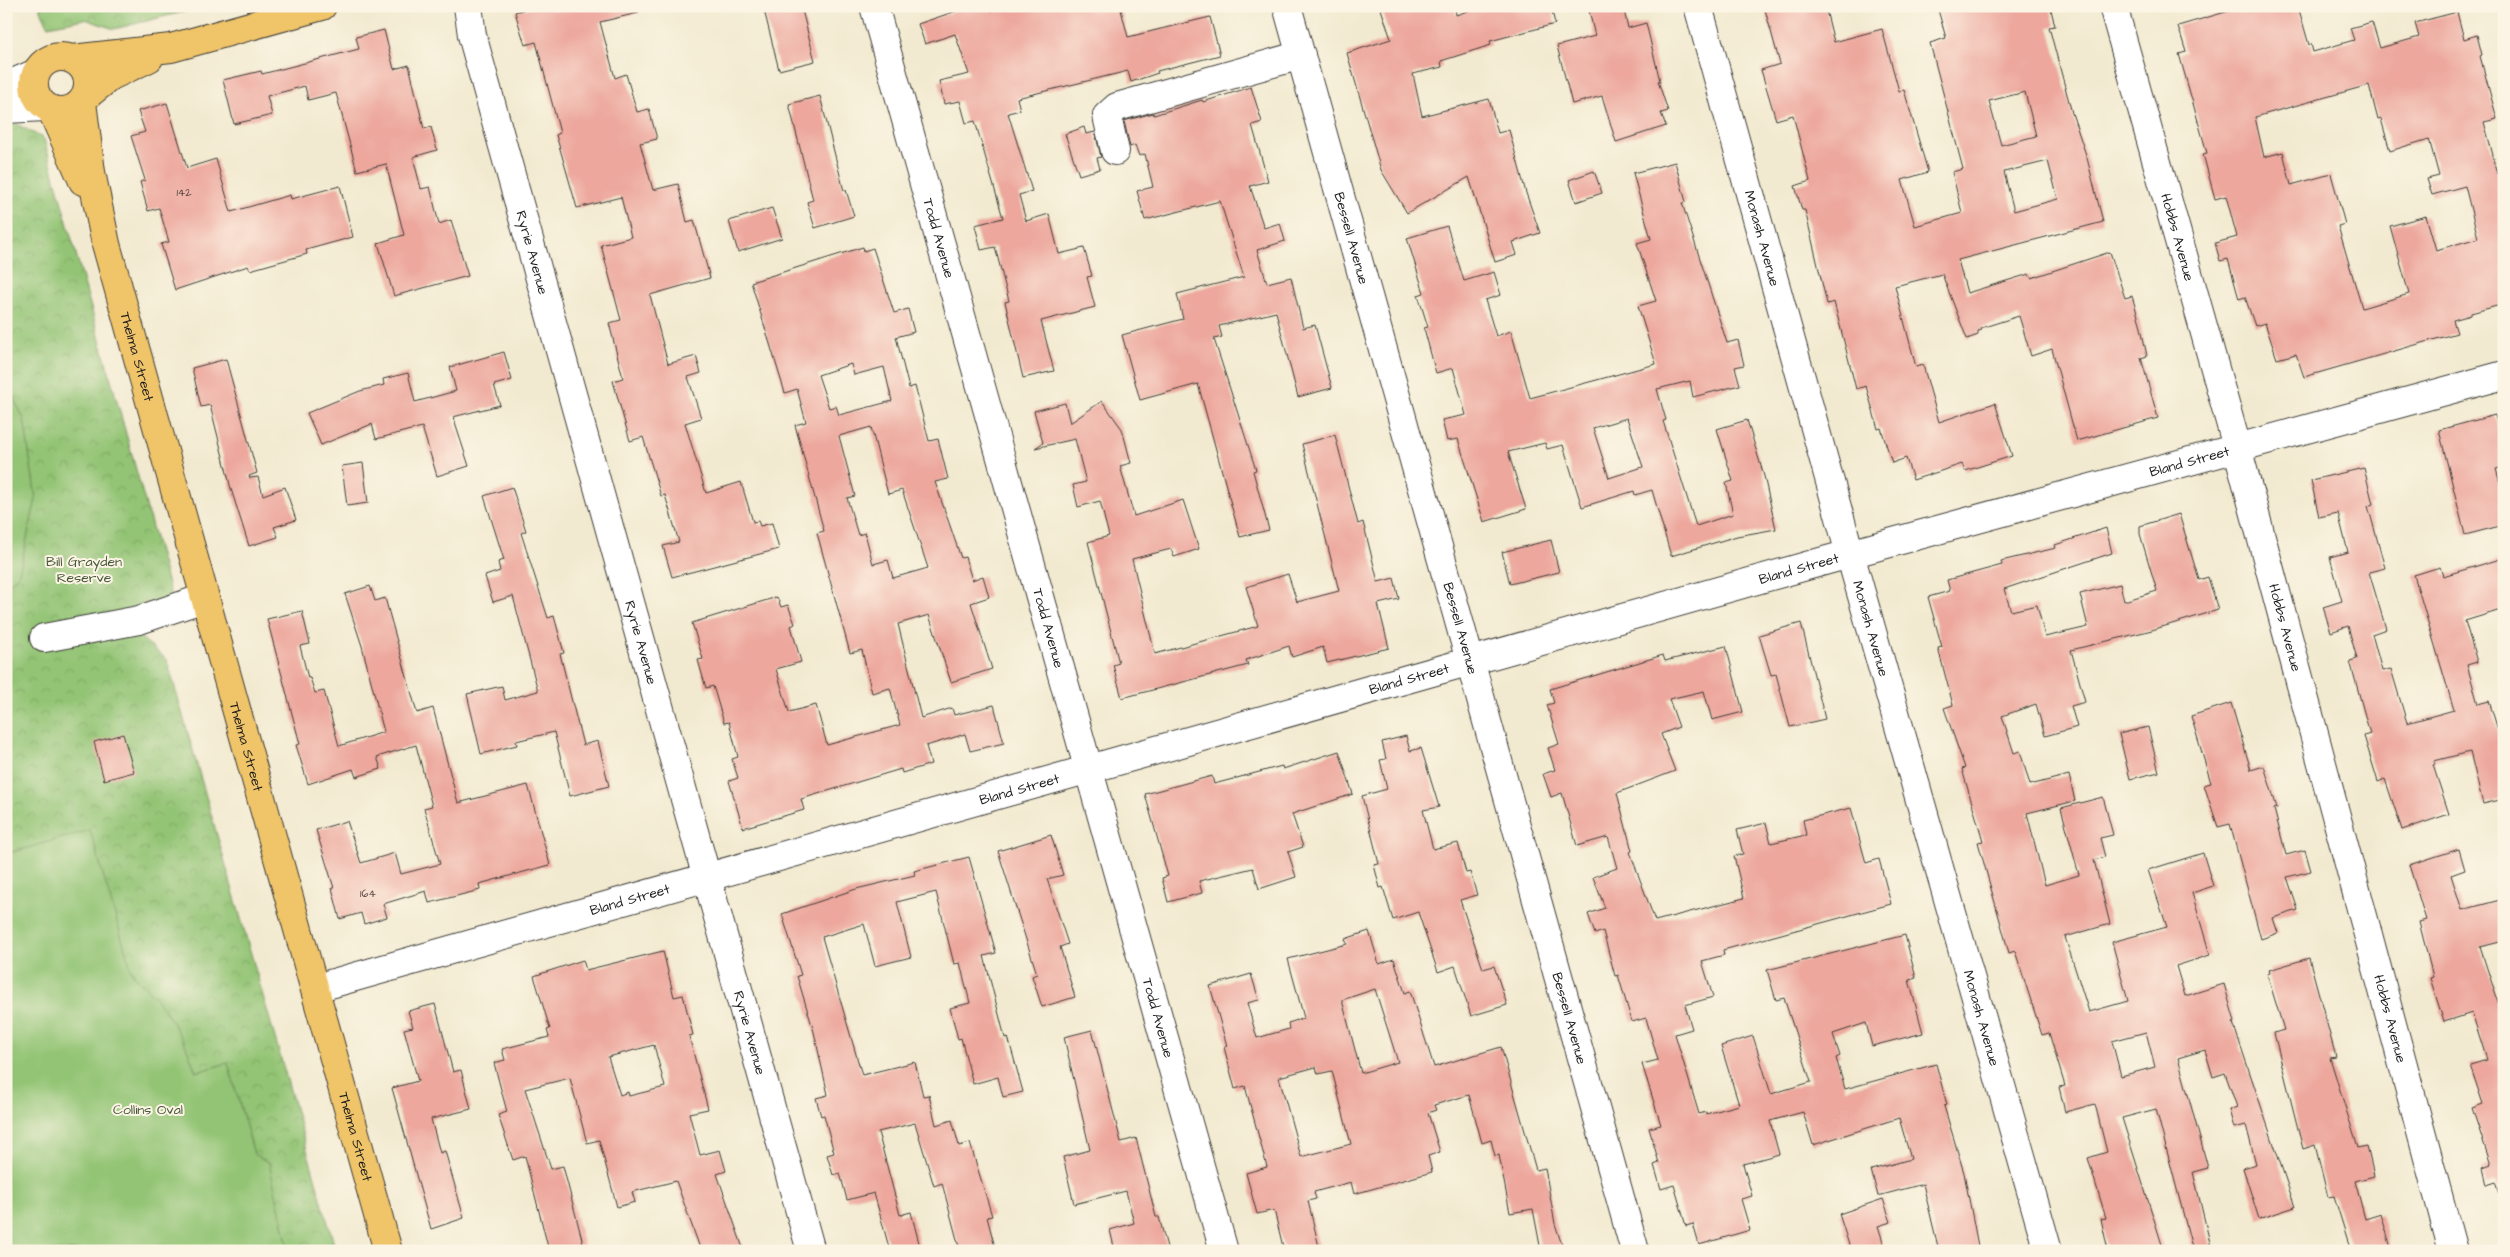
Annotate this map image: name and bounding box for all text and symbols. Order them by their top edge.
house number: 142 [176,185,192,200]
street label: Monash Avenue [1739,188,1784,289]
street label: Bessell Avenue [1329,190,1373,287]
street label: Hobbs Avenue [2155,191,2199,284]
street label: Todd Avenue [918,196,959,281]
street label: Ryrie Avenue [510,208,553,297]
street label: Thelma Street [114,310,159,404]
street label: Bland Street [2147,441,2232,483]
street label: Bland Street [1757,548,1842,590]
park label: Bill Grayden Reserve [46,552,122,588]
street label: Monash Avenue [1847,578,1893,679]
street label: Bessell Avenue [1438,580,1482,677]
street label: Hobbs Avenue [2263,582,2306,674]
street label: Todd Avenue [1027,586,1069,671]
street label: Ryrie Avenue [619,599,662,687]
street label: Bland Street [1367,659,1452,700]
street label: Thelma Street [224,700,268,794]
street label: Bland Street [977,769,1062,811]
street label: Bland Street [588,879,673,921]
house number: 164 [360,886,376,901]
street label: Monash Avenue [1958,968,2004,1069]
street label: Bessell Avenue [1547,970,1591,1067]
street label: Hobbs Avenue [2368,973,2411,1065]
street label: Todd Avenue [1137,976,1178,1061]
street label: Ryrie Avenue [728,989,770,1078]
street label: Thelma Street [333,1090,377,1184]
park label: Collins Oval [113,1100,183,1120]

